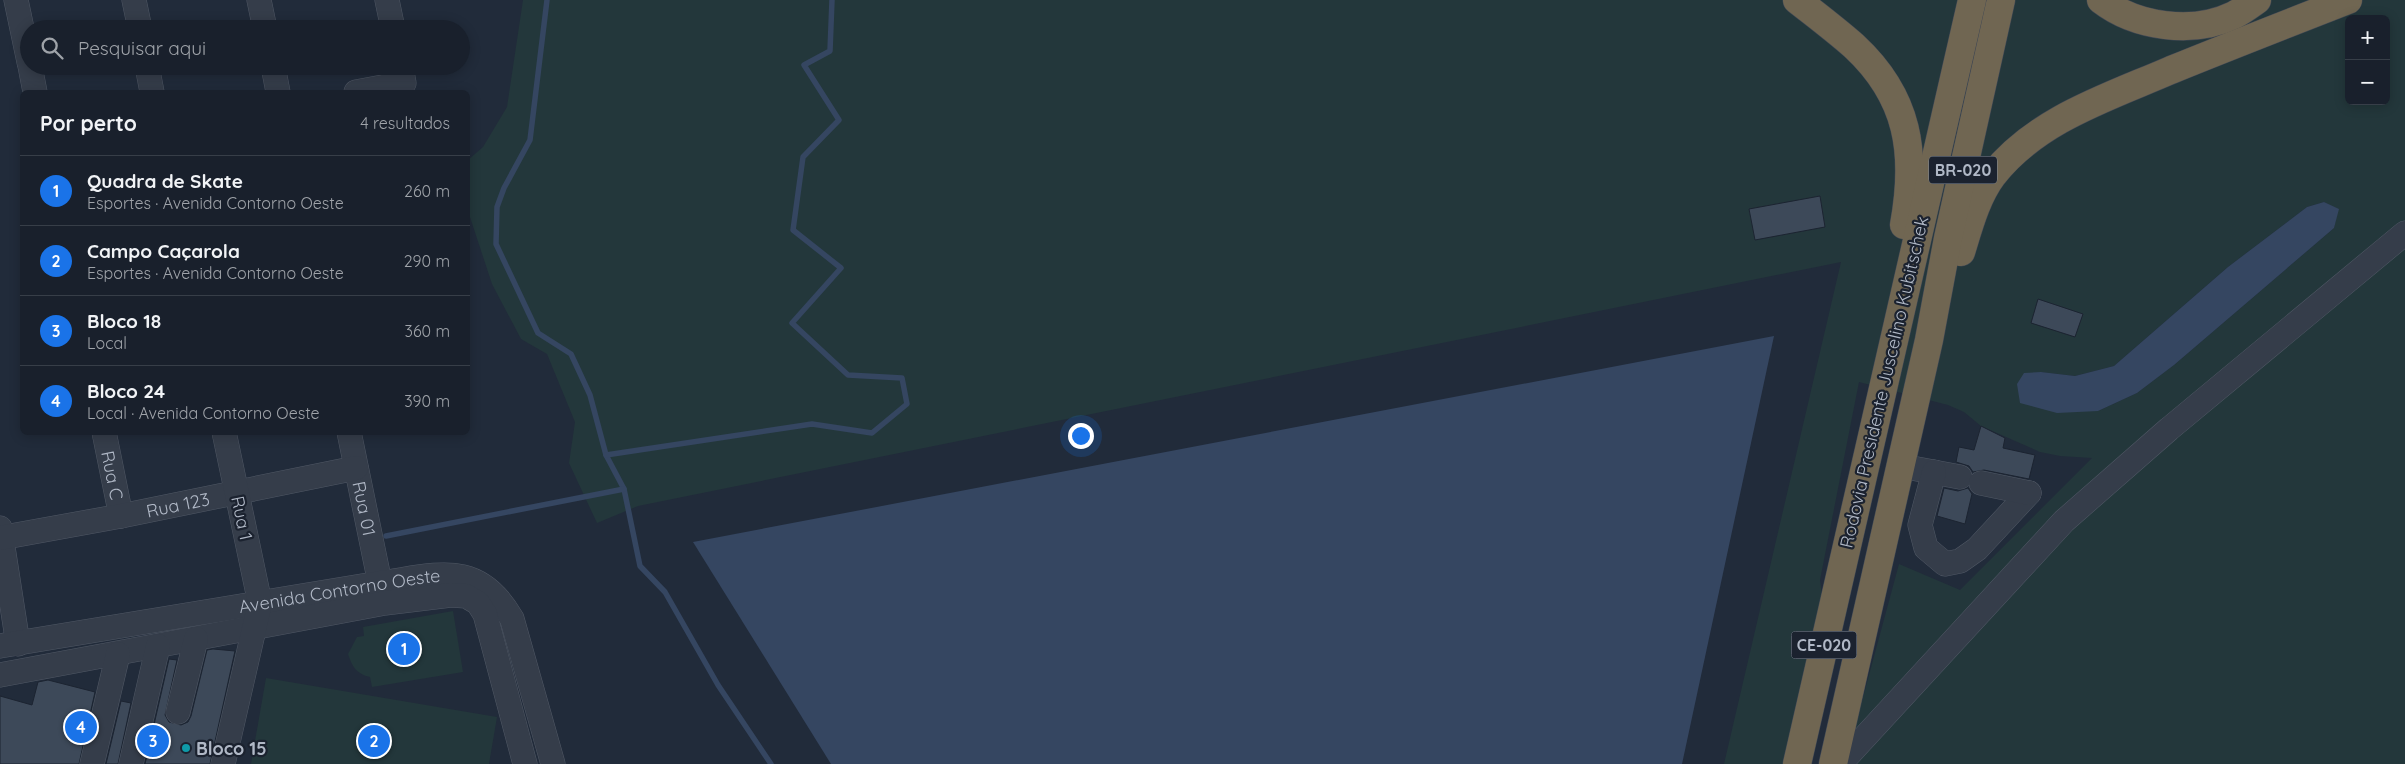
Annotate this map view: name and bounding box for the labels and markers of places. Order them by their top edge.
pin: 1 [388,630,420,668]
pin: 4 [65,708,97,746]
pin: 3 [137,722,169,760]
pin: 2 [358,722,390,760]
place label: Bloco 15 [196,737,267,760]
marker: Bloco 15 [180,742,192,754]

